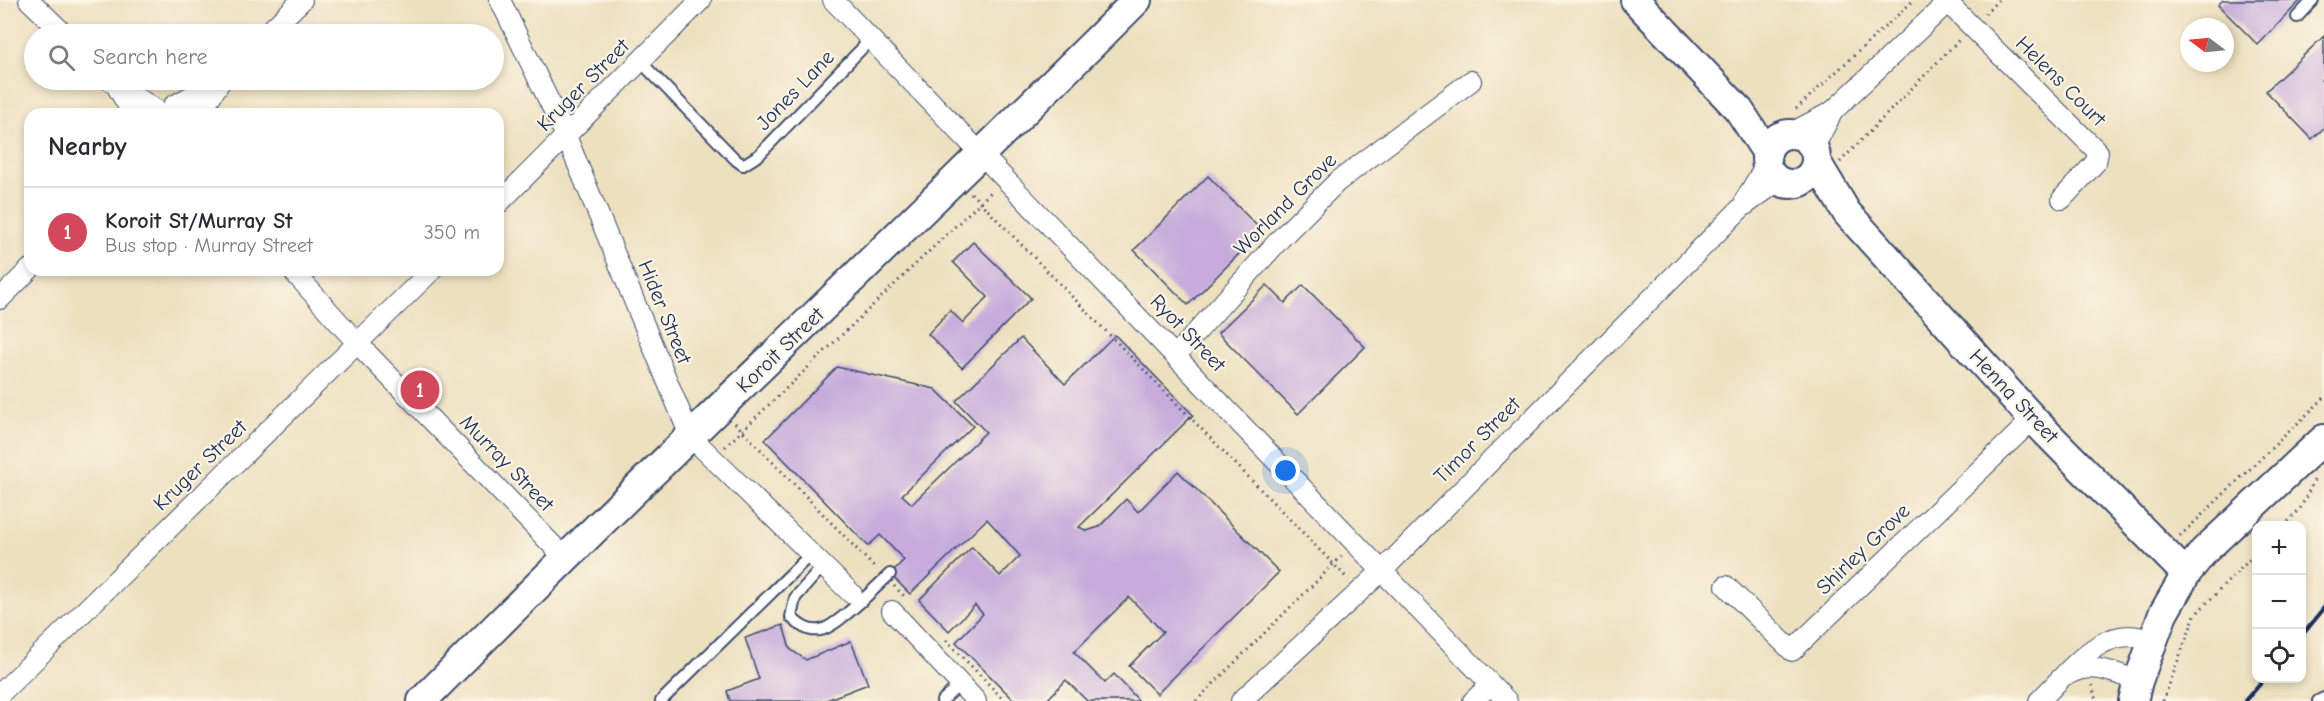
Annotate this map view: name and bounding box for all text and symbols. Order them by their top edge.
north arrow [2180,18,2234,72]
search box [24,24,504,90]
street label: Helens Court [2011,31,2112,132]
street label: Kruger Street [532,33,635,136]
icon: search [45,41,78,74]
text: Search here [93,44,208,70]
street label: Jones Lane [751,45,839,135]
text: Nearby [48,132,127,162]
street label: Worland Grove [1229,148,1341,260]
text: Koroit St/Murray St [105,208,292,234]
text: 1 [64,221,71,244]
text: 350 m [424,221,480,244]
text: Bus stop · Murray Street [105,234,313,257]
street label: Hider Street [633,257,697,368]
street label: Ryot Street [1145,289,1231,377]
street label: Koroit Street [731,302,829,398]
street label: Henna Street [1965,344,2064,449]
pin: 1 [400,368,440,412]
street label: Timor Street [1429,391,1526,488]
street label: Murray Street [455,410,560,517]
street label: Kruger Street [148,414,252,515]
your location [1271,456,1300,485]
street label: Shirley Grove [1811,499,1915,599]
map controls [2252,521,2306,683]
button: + [2252,521,2306,575]
button: − [2252,575,2306,629]
button: locate [2252,629,2306,683]

